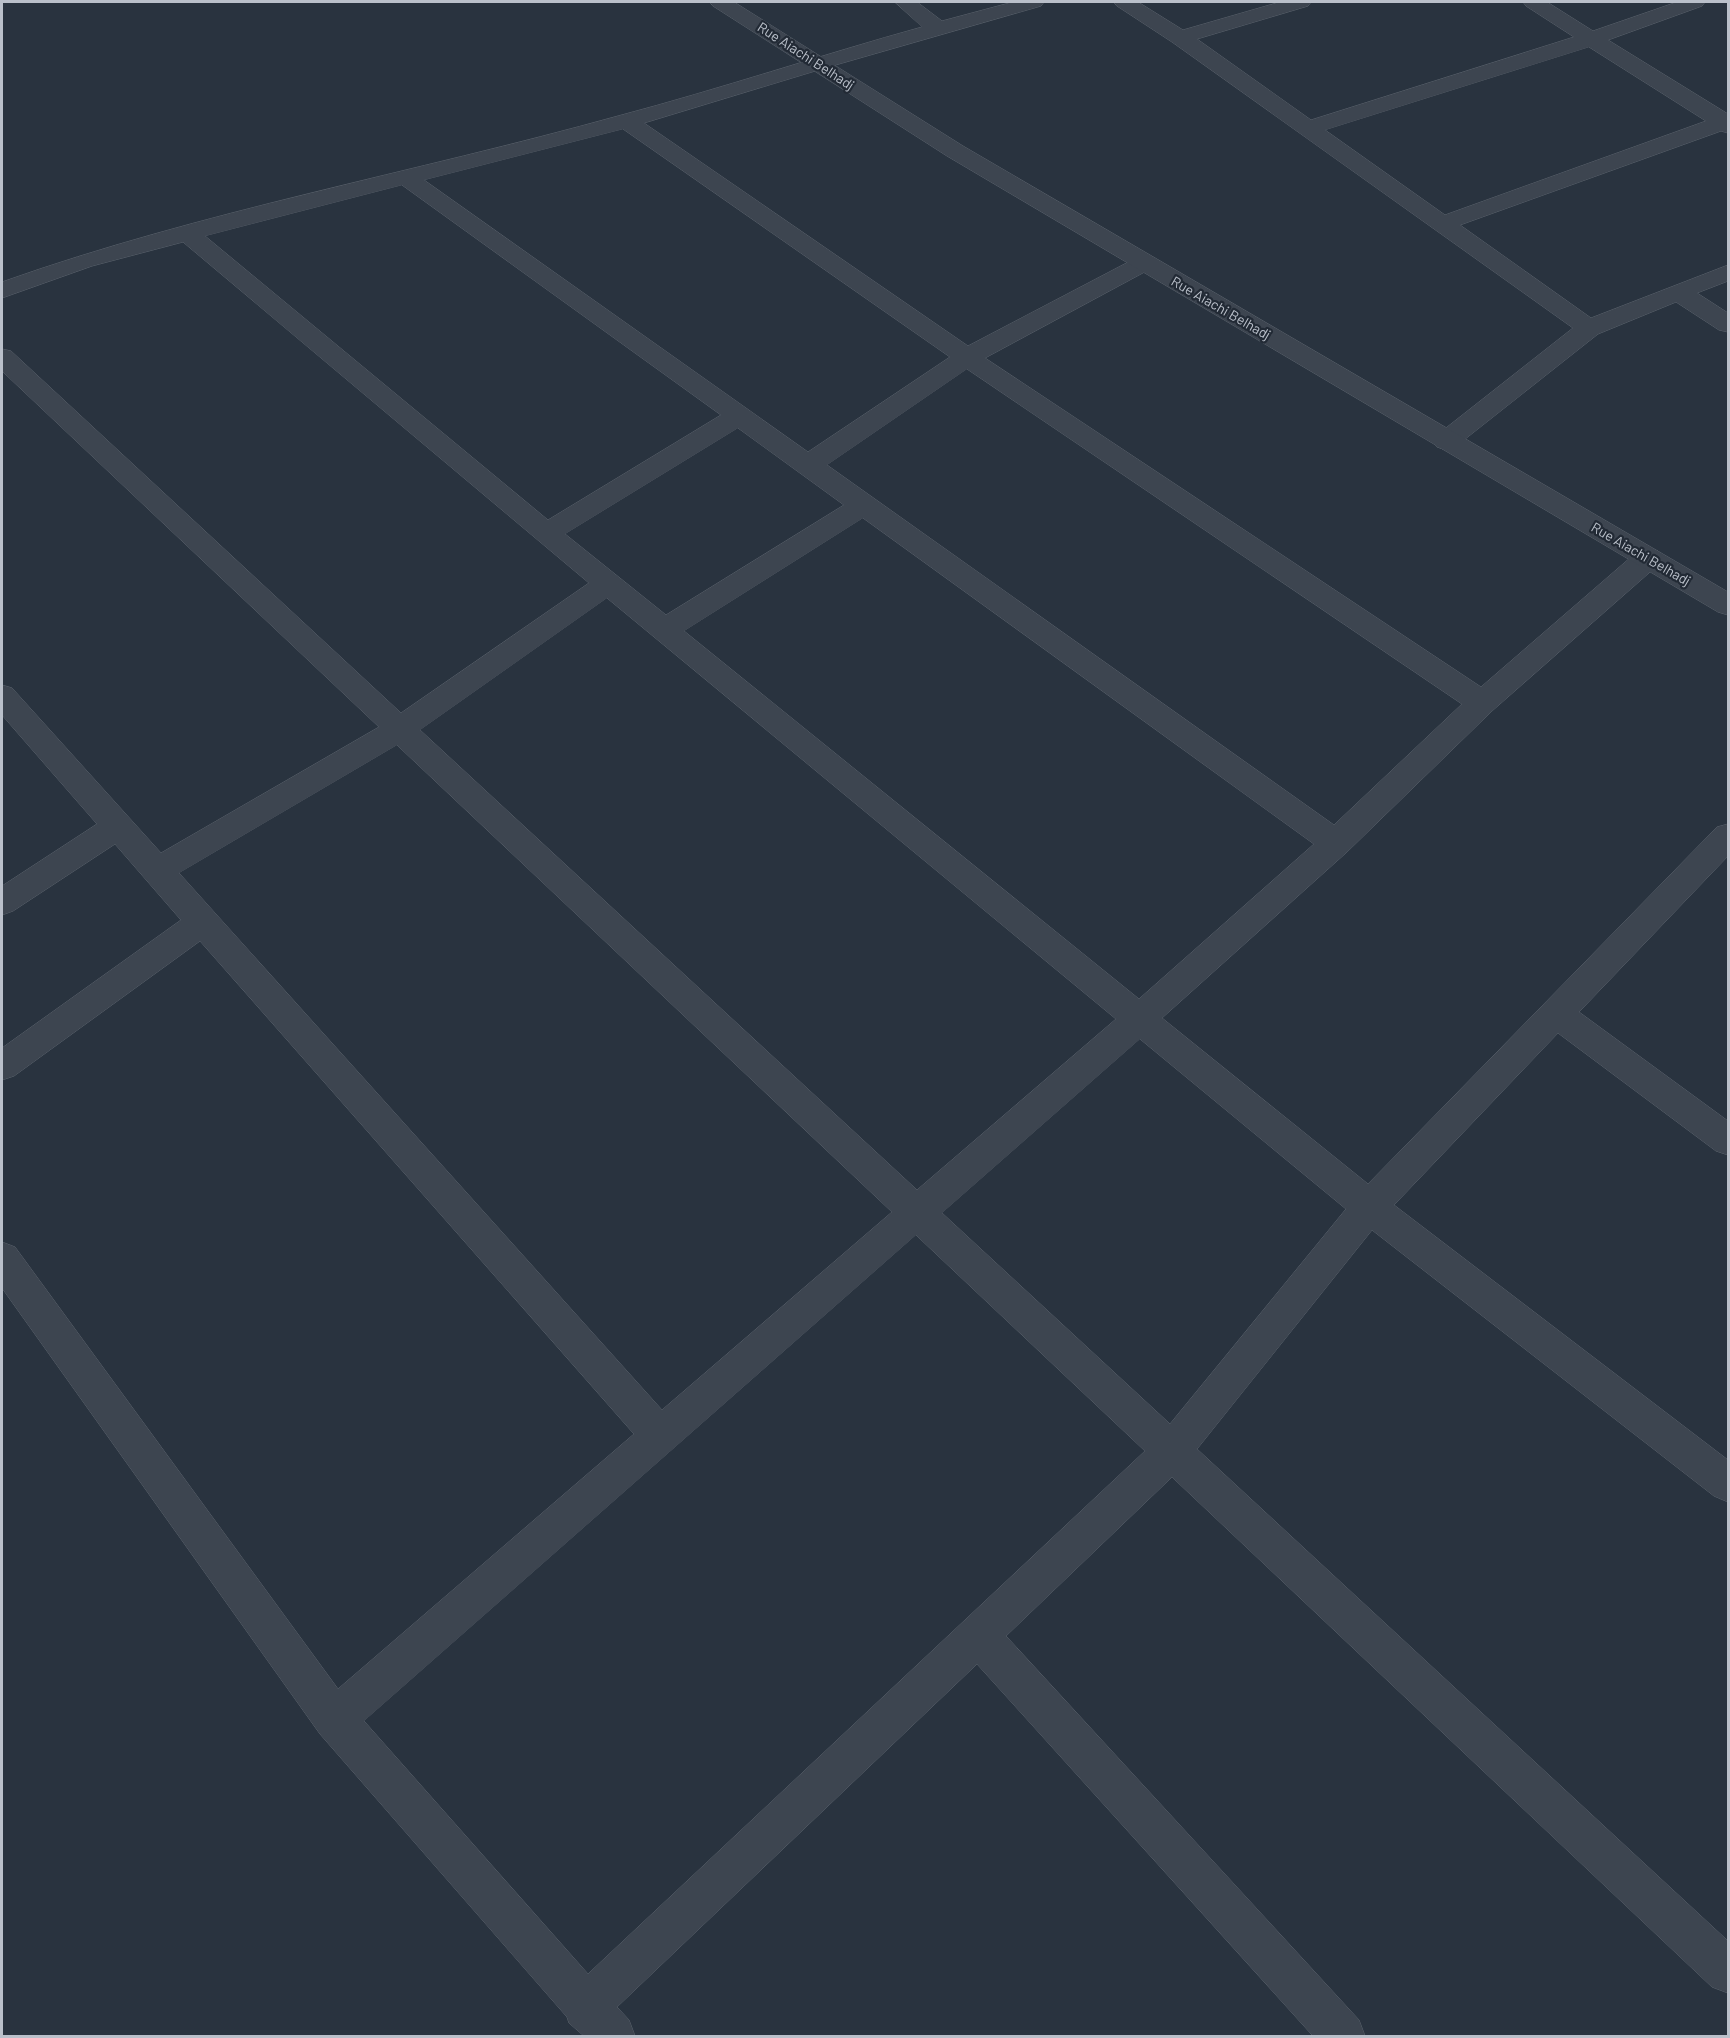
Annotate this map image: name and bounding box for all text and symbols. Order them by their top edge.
street label: Rue Aiachi Belhadj [755,18,858,93]
street label: Rue Aiachi Belhadj [1169,272,1274,343]
street label: Rue Aiachi Belhadj [1589,518,1694,589]

